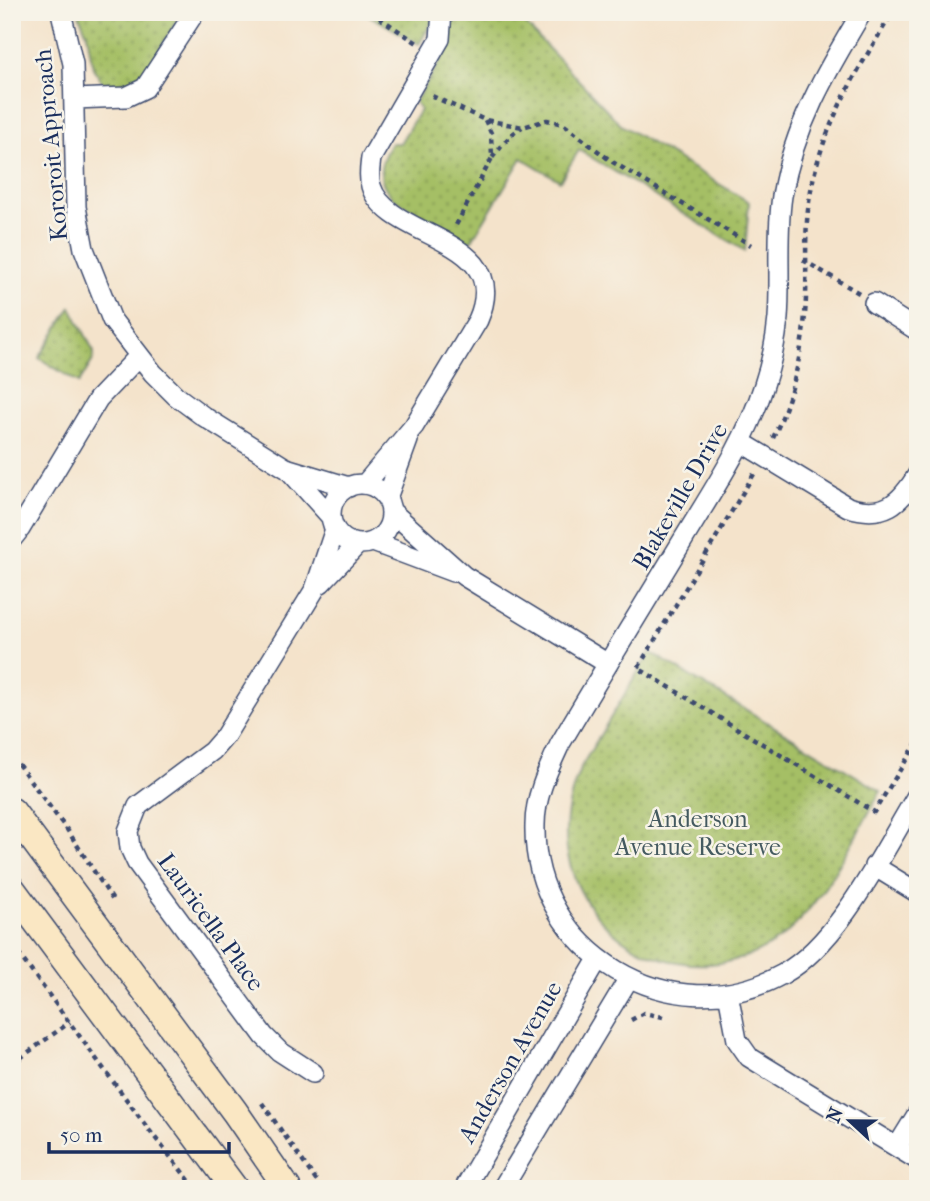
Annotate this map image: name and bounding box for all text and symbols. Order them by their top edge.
street label: Kororoit Approach [29,47,73,242]
street label: Blakeville Drive [627,418,733,574]
park label: Anderson Avenue Reserve [614,805,781,861]
street label: Lauricella Place [152,848,270,996]
street label: Anderson Avenue [452,976,568,1149]
north arrow [814,1086,884,1156]
text: N [822,1104,848,1126]
scale bar [49,1110,229,1154]
text: 50 m [60,1123,103,1147]

